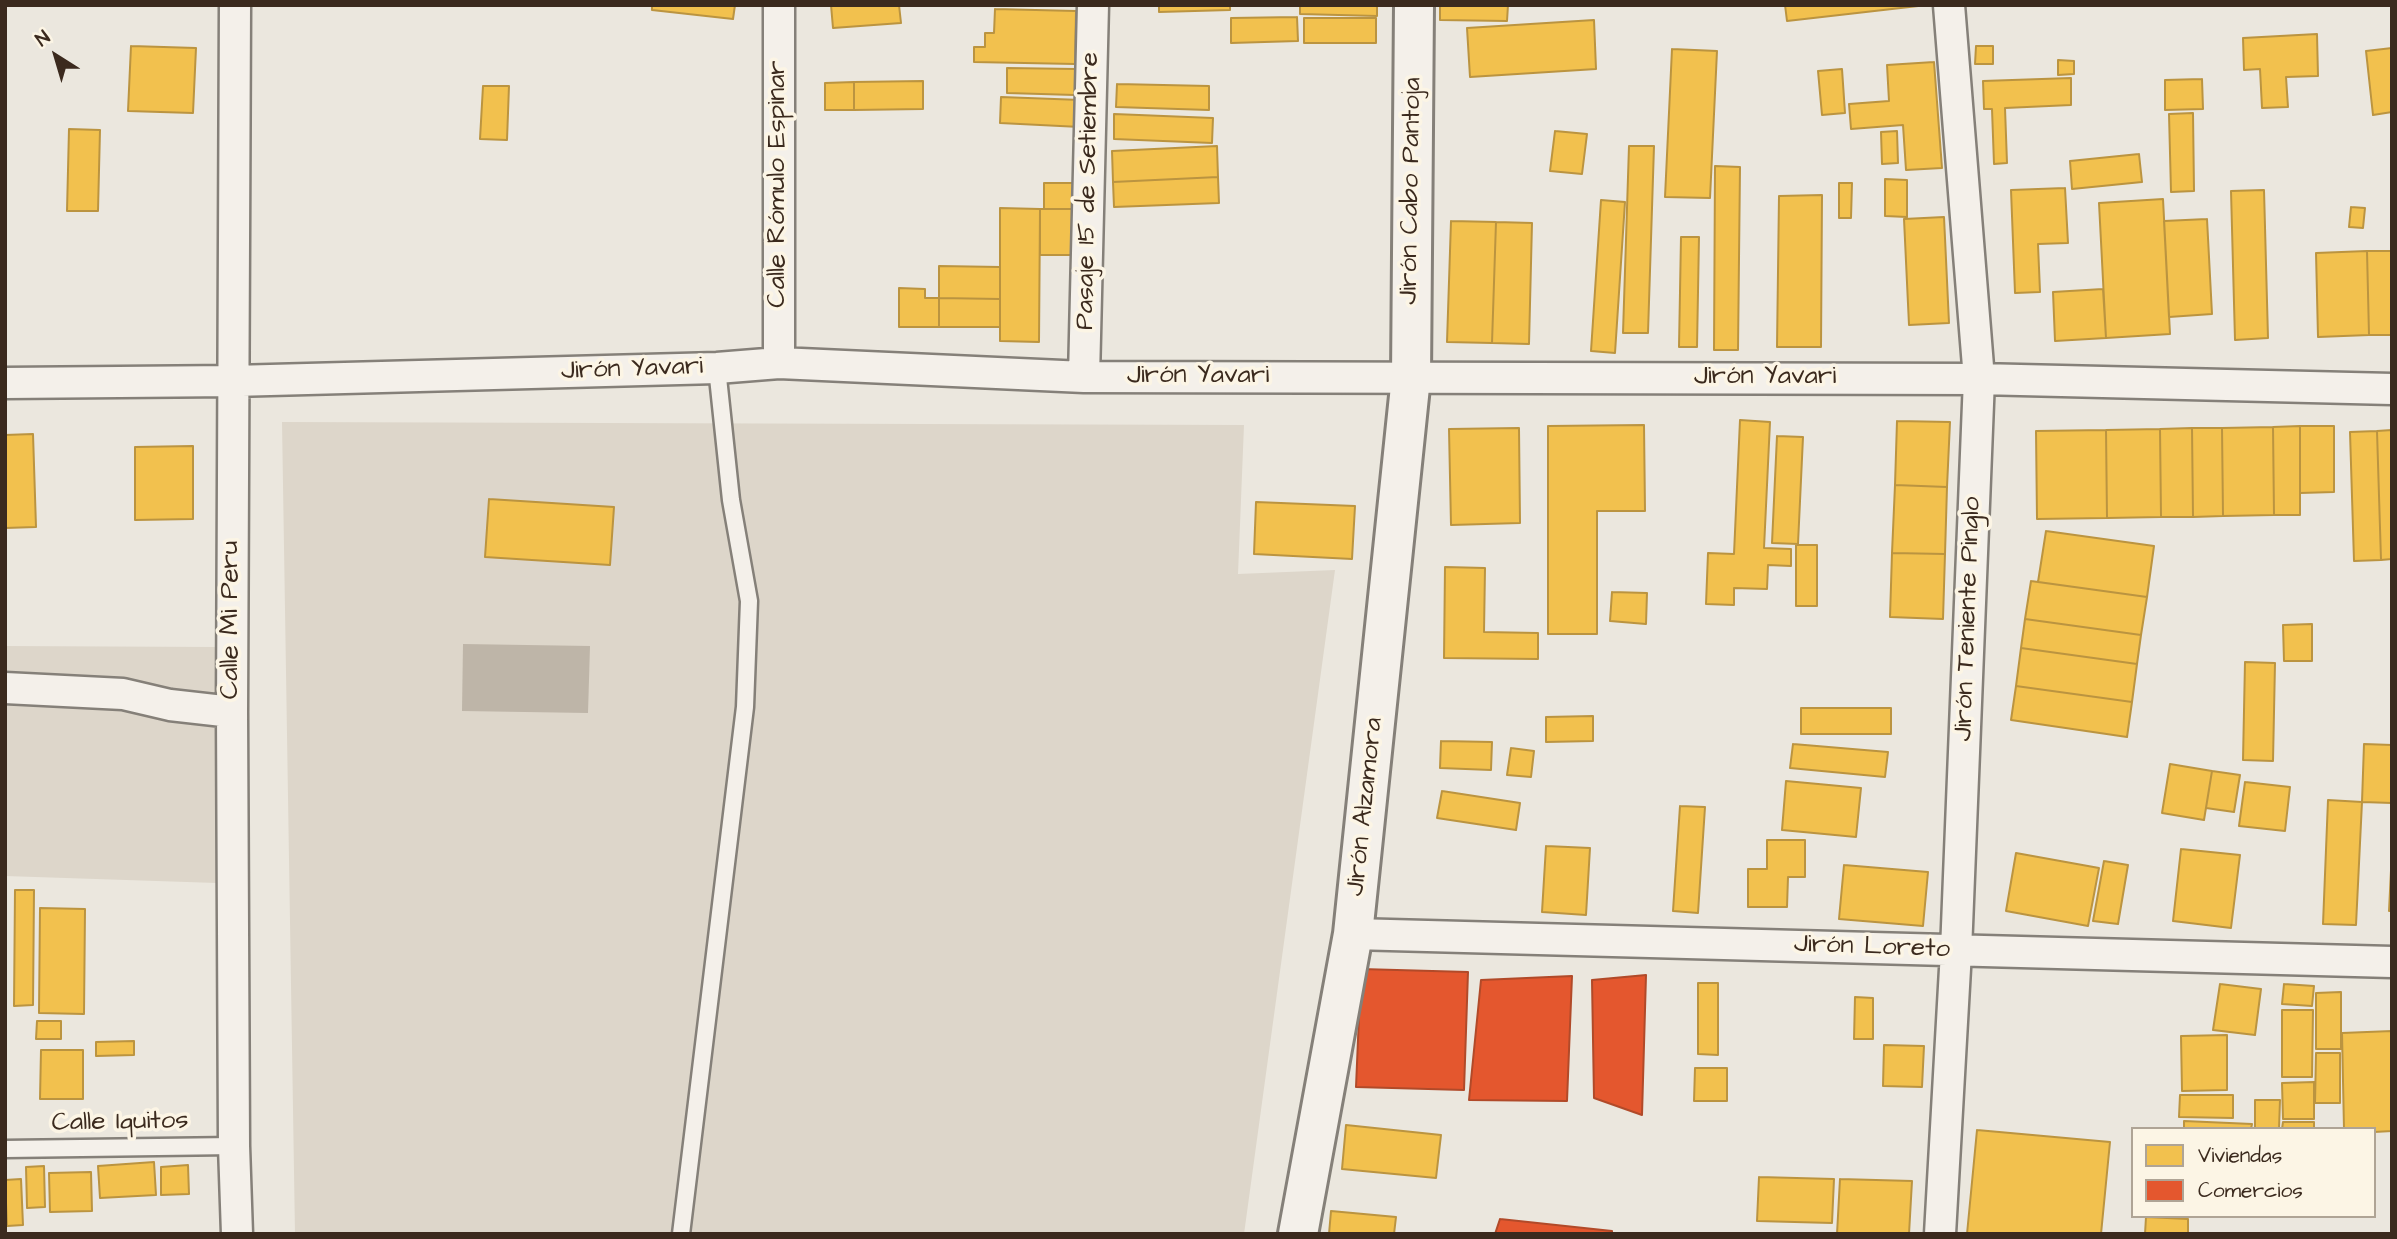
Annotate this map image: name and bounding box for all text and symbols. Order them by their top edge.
north arrow [21,21,91,91]
text: N [30,24,56,53]
street label: Pasaje 15 de Setiembre [1071,52,1107,330]
street label: Calle Rómulo Espinar [763,60,795,308]
street label: Jirón Cabo Pantoja [1394,77,1430,305]
street label: Jirón Yavari [560,352,704,388]
street label: Jirón Yavari [1127,361,1269,393]
street label: Jirón Yavari [1694,362,1836,394]
street label: Jirón Teniente Pinglo [1949,496,1989,742]
street label: Calle Mi Peru [216,541,248,699]
street label: Jirón Alzamora [1341,716,1391,898]
street label: Jirón Loreto [1793,930,1951,966]
street label: Calle Iquitos [51,1106,189,1140]
legend [2131,1127,2376,1218]
text: Viviendas [2198,1141,2282,1170]
text: Comercios [2198,1176,2303,1205]

